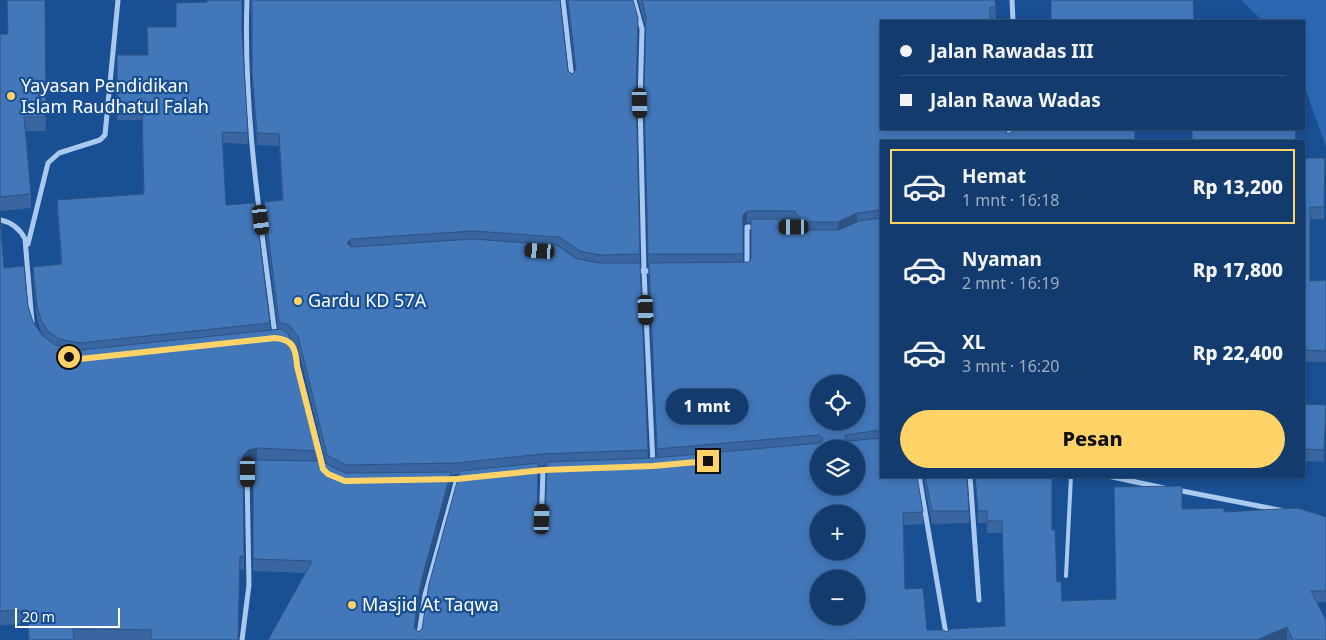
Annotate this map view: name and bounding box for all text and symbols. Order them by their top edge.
text: Jalan Rawadas III [930,38,1094,64]
place label: Yayasan Pendidikan Islam Raudhatul Falah [21,73,209,118]
text: Jalan Rawa Wadas [930,87,1101,113]
car [631,88,648,118]
marker: Yayasan Pendidikan Islam Raudhatul Falah [5,90,17,102]
text: Hemat [962,163,1026,189]
icon: car [902,164,947,209]
text: Rp 13,200 [1193,174,1283,200]
text: 1 mnt · 16:18 [962,189,1059,211]
car [251,204,270,236]
car [779,220,809,235]
car [524,242,555,260]
text: Nyaman [962,246,1042,272]
icon: car [902,247,947,292]
text: Rp 17,800 [1193,257,1283,283]
text: 2 mnt · 16:19 [962,272,1059,294]
place label: Gardu KD 57A [308,288,427,312]
marker: Gardu KD 57A [292,295,304,307]
car [637,295,654,325]
text: XL [962,329,985,355]
icon: car [902,330,947,375]
text: Rp 22,400 [1193,340,1283,366]
route start [58,346,80,368]
text: 3 mnt · 16:20 [962,355,1059,377]
map controls [810,375,865,625]
button: locate [810,375,865,430]
callout: 1 mnt [667,388,749,424]
text: 1 mnt [684,395,730,417]
button: Pesan [900,410,1285,468]
button: layers [810,440,865,495]
route end [697,450,719,472]
car [240,457,255,487]
car [533,504,550,534]
button: + [810,505,865,560]
button: − [810,570,865,625]
place label: Masjid At Taqwa [362,592,499,616]
marker: Masjid At Taqwa [346,599,358,611]
scale bar [15,605,120,628]
text: 20 m [22,607,55,626]

